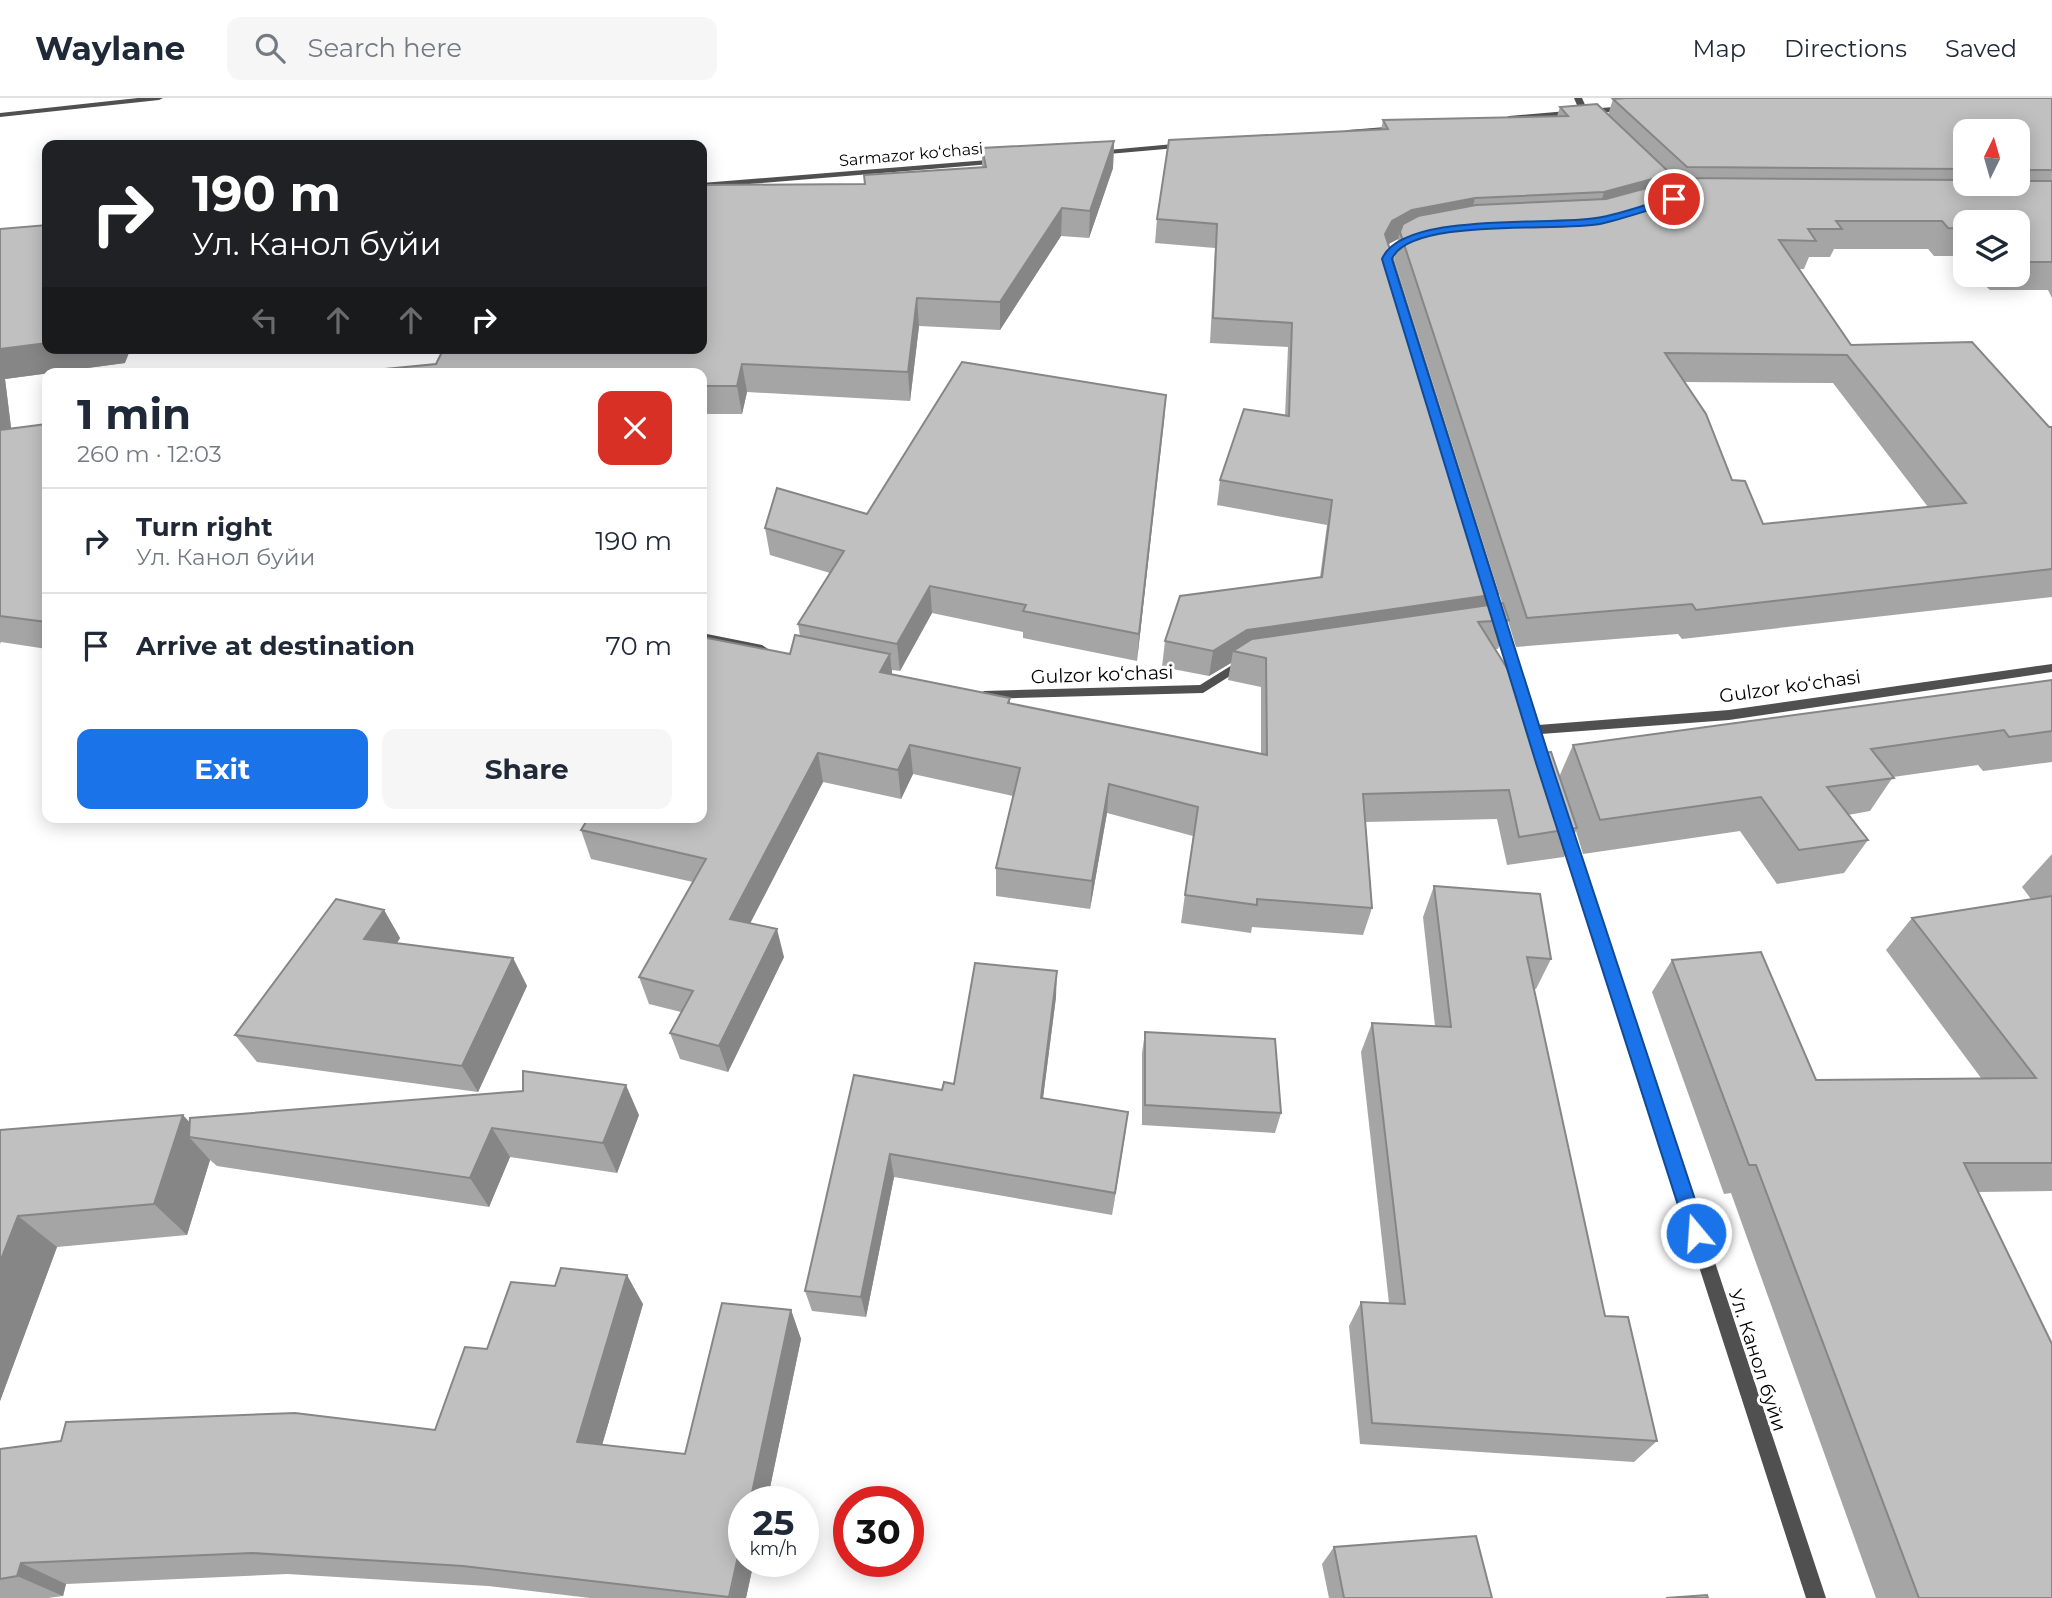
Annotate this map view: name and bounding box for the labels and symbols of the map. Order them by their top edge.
north arrow [1953,119,2030,196]
street label: Sarmazor koʻchasi [838,139,984,170]
pin [1644,169,1704,229]
street label: Gulzor koʻchasi [1030,661,1174,688]
street label: Gulzor koʻchasi [1718,665,1862,708]
position arrow [1659,1196,1733,1270]
street label: Ул. Канол буйи [1724,1286,1791,1434]
speed limit sign: 30 [833,1486,924,1577]

